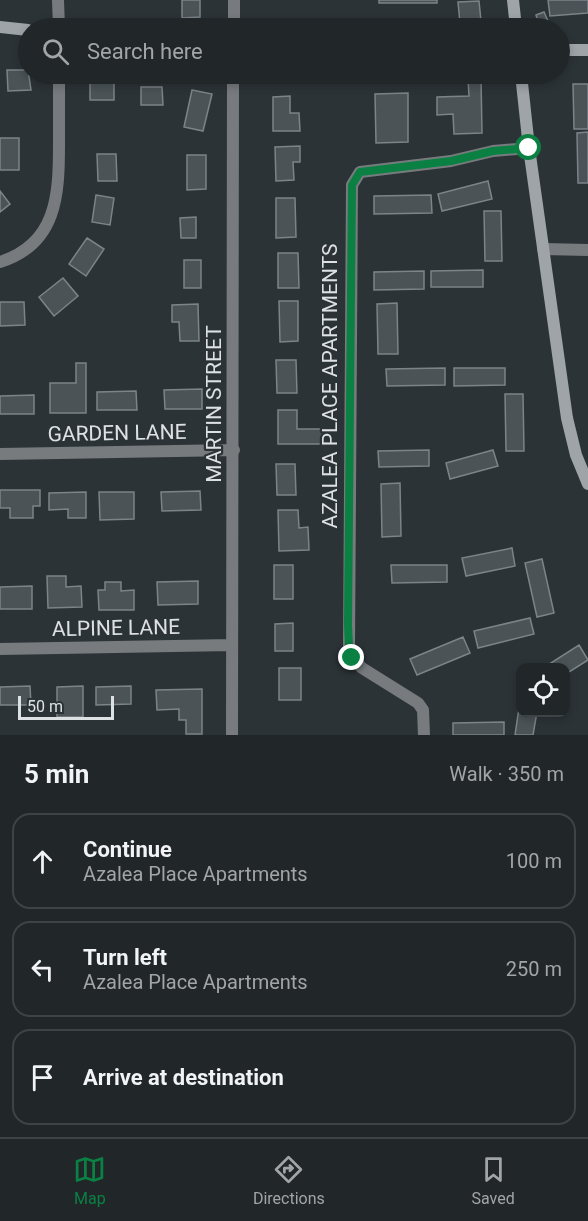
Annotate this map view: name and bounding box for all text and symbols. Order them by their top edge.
search box [18,18,570,84]
icon: search [39,35,72,68]
text: Search here [87,39,203,64]
route start [515,134,541,160]
street label: AZALEA PLACE APARTMENTS [318,243,342,529]
street label: MARTIN STREET [202,325,226,483]
street label: GARDEN LANE [47,420,187,446]
street label: ALPINE LANE [52,615,180,641]
route end [338,644,364,670]
map controls [516,663,570,717]
button: locate [516,663,570,717]
scale bar [18,693,114,720]
text: 50 m [27,697,63,716]
text: 5 min [24,759,89,789]
text: Walk · 350 m [449,762,564,786]
text: Continue [83,837,172,862]
icon: ahead [26,845,59,878]
text: 100 m [506,849,562,873]
text: Azalea Place Apartments [83,862,308,886]
text: Turn left [83,945,167,970]
icon: left [26,953,59,986]
text: 250 m [506,957,562,981]
text: Azalea Place Apartments [83,970,308,994]
icon: arrive [26,1061,59,1094]
text: Arrive at destination [83,1065,284,1090]
tab: Map [73,1153,106,1208]
tab: Directions [253,1153,325,1208]
tab: Saved [471,1153,515,1208]

